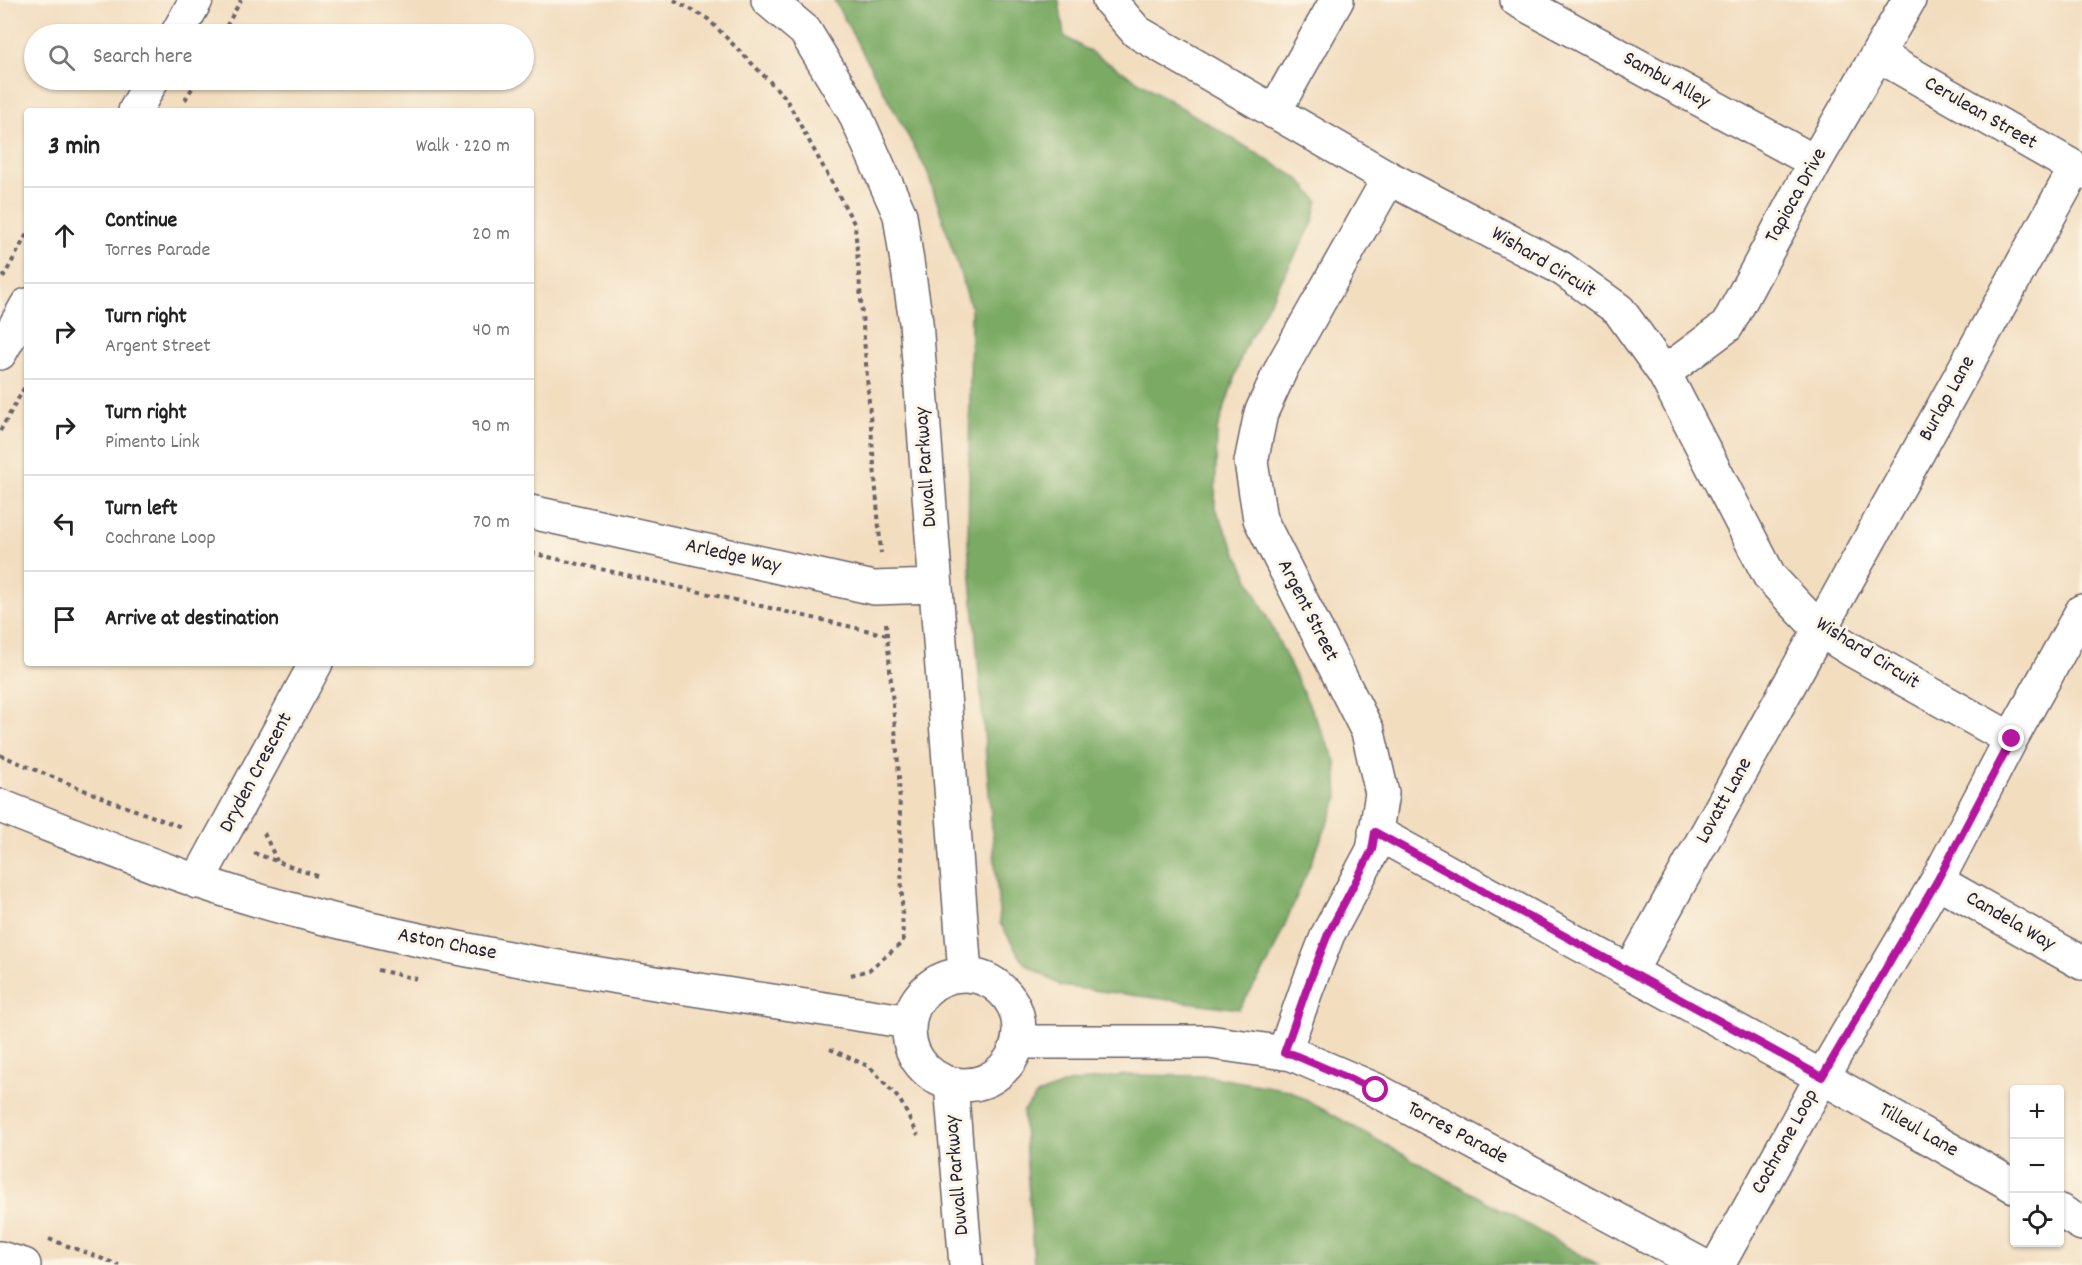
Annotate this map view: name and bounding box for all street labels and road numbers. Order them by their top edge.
street label: Sambu Alley [1617,45,1716,118]
street label: Cerulean Street [1918,69,2042,159]
street label: Tapioca Drive [1759,143,1835,249]
street label: Wishard Circuit [1485,220,1601,306]
street label: Burlap Lane [1912,351,1984,447]
street label: Duvall Parkway [908,405,946,528]
street label: Arledge Way [682,531,784,583]
street label: Argent Street [1268,555,1346,667]
street label: Wishard Circuit [1809,610,1925,698]
street label: Dryden Crescent [213,707,301,838]
street label: Lovatt Lane [1689,753,1761,849]
street label: Candela Way [1960,884,2061,960]
street label: Aston Chase [395,921,499,969]
street label: Cochrane Loop [1745,1084,1827,1200]
street label: Torres Parade [1401,1095,1513,1173]
street label: Tilleul Lane [1873,1096,1963,1166]
street label: Duvall Parkway [938,1113,978,1237]

